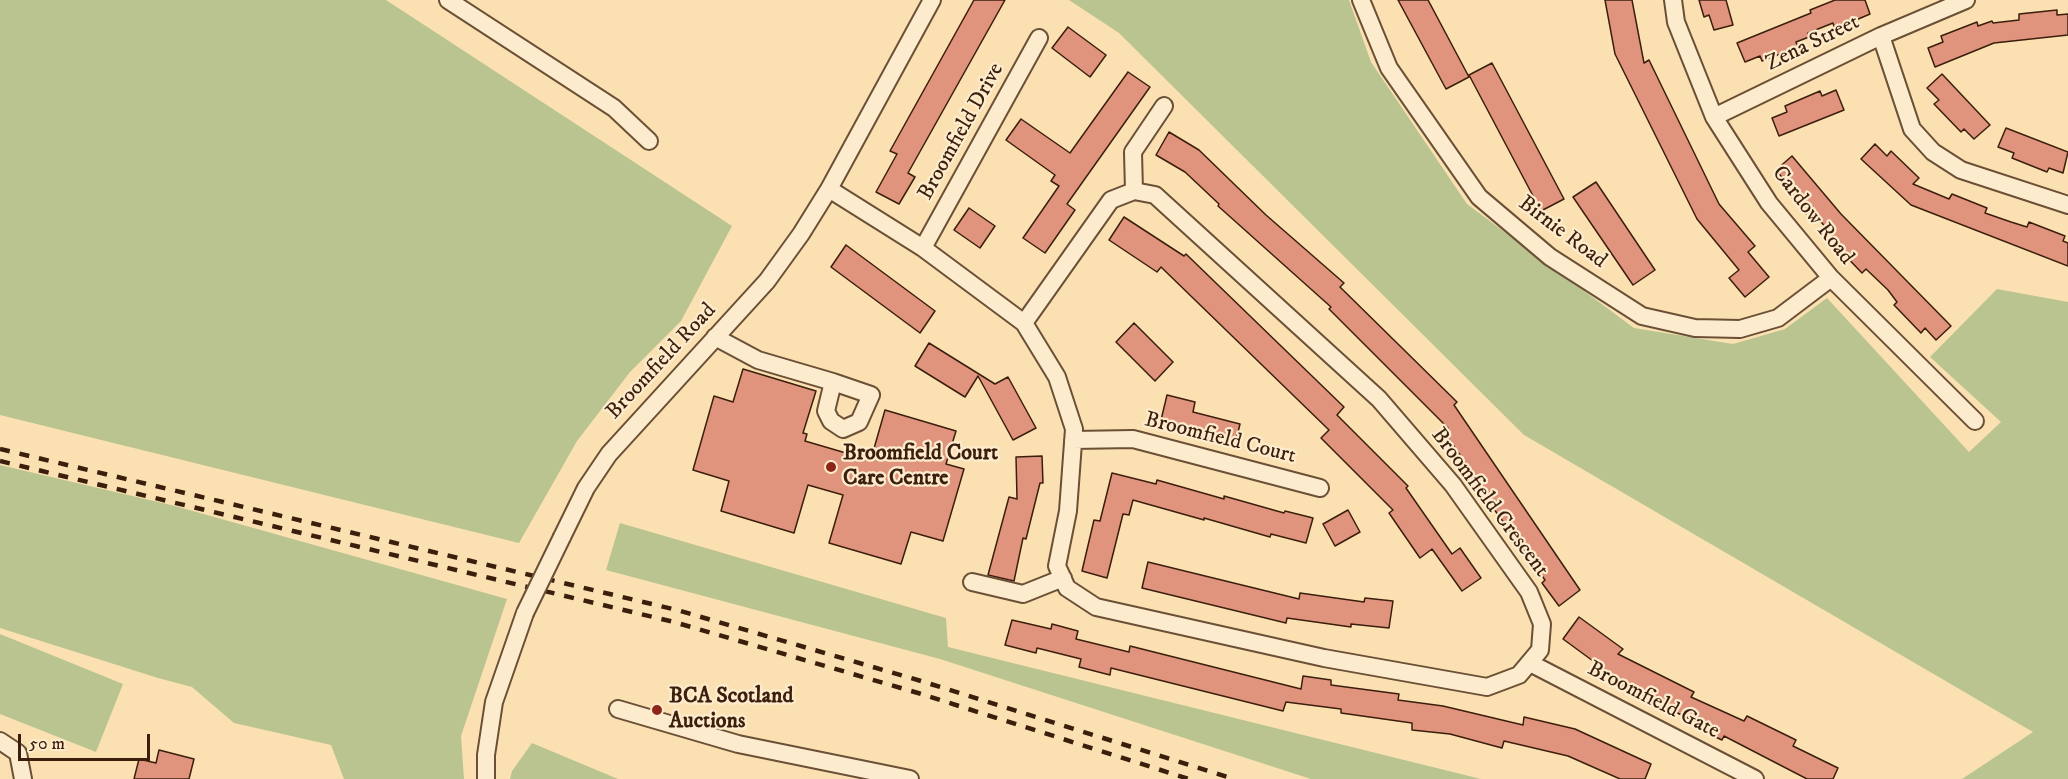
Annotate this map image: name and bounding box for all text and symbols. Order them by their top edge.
street label: Zena Street [1762,10,1864,78]
street label: Broomfield Drive [913,59,1011,205]
street label: Cardow Road [1765,161,1859,271]
street label: Birnie Road [1512,191,1612,275]
street label: Broomfield Road [601,298,723,426]
street label: Broomfield Court [1142,407,1298,471]
street label: Broomfield Crescent [1424,423,1554,583]
place label: Broomfield Court Care Centre [843,441,998,493]
marker: Broomfield Court Care Centre [824,460,838,474]
street label: Broomfield Gate [1583,656,1723,746]
place label: BCA Scotland Auctions [669,684,793,736]
marker: BCA Scotland Auctions [650,703,664,717]
scale bar [21,722,153,760]
text: 50 m [29,733,65,755]

